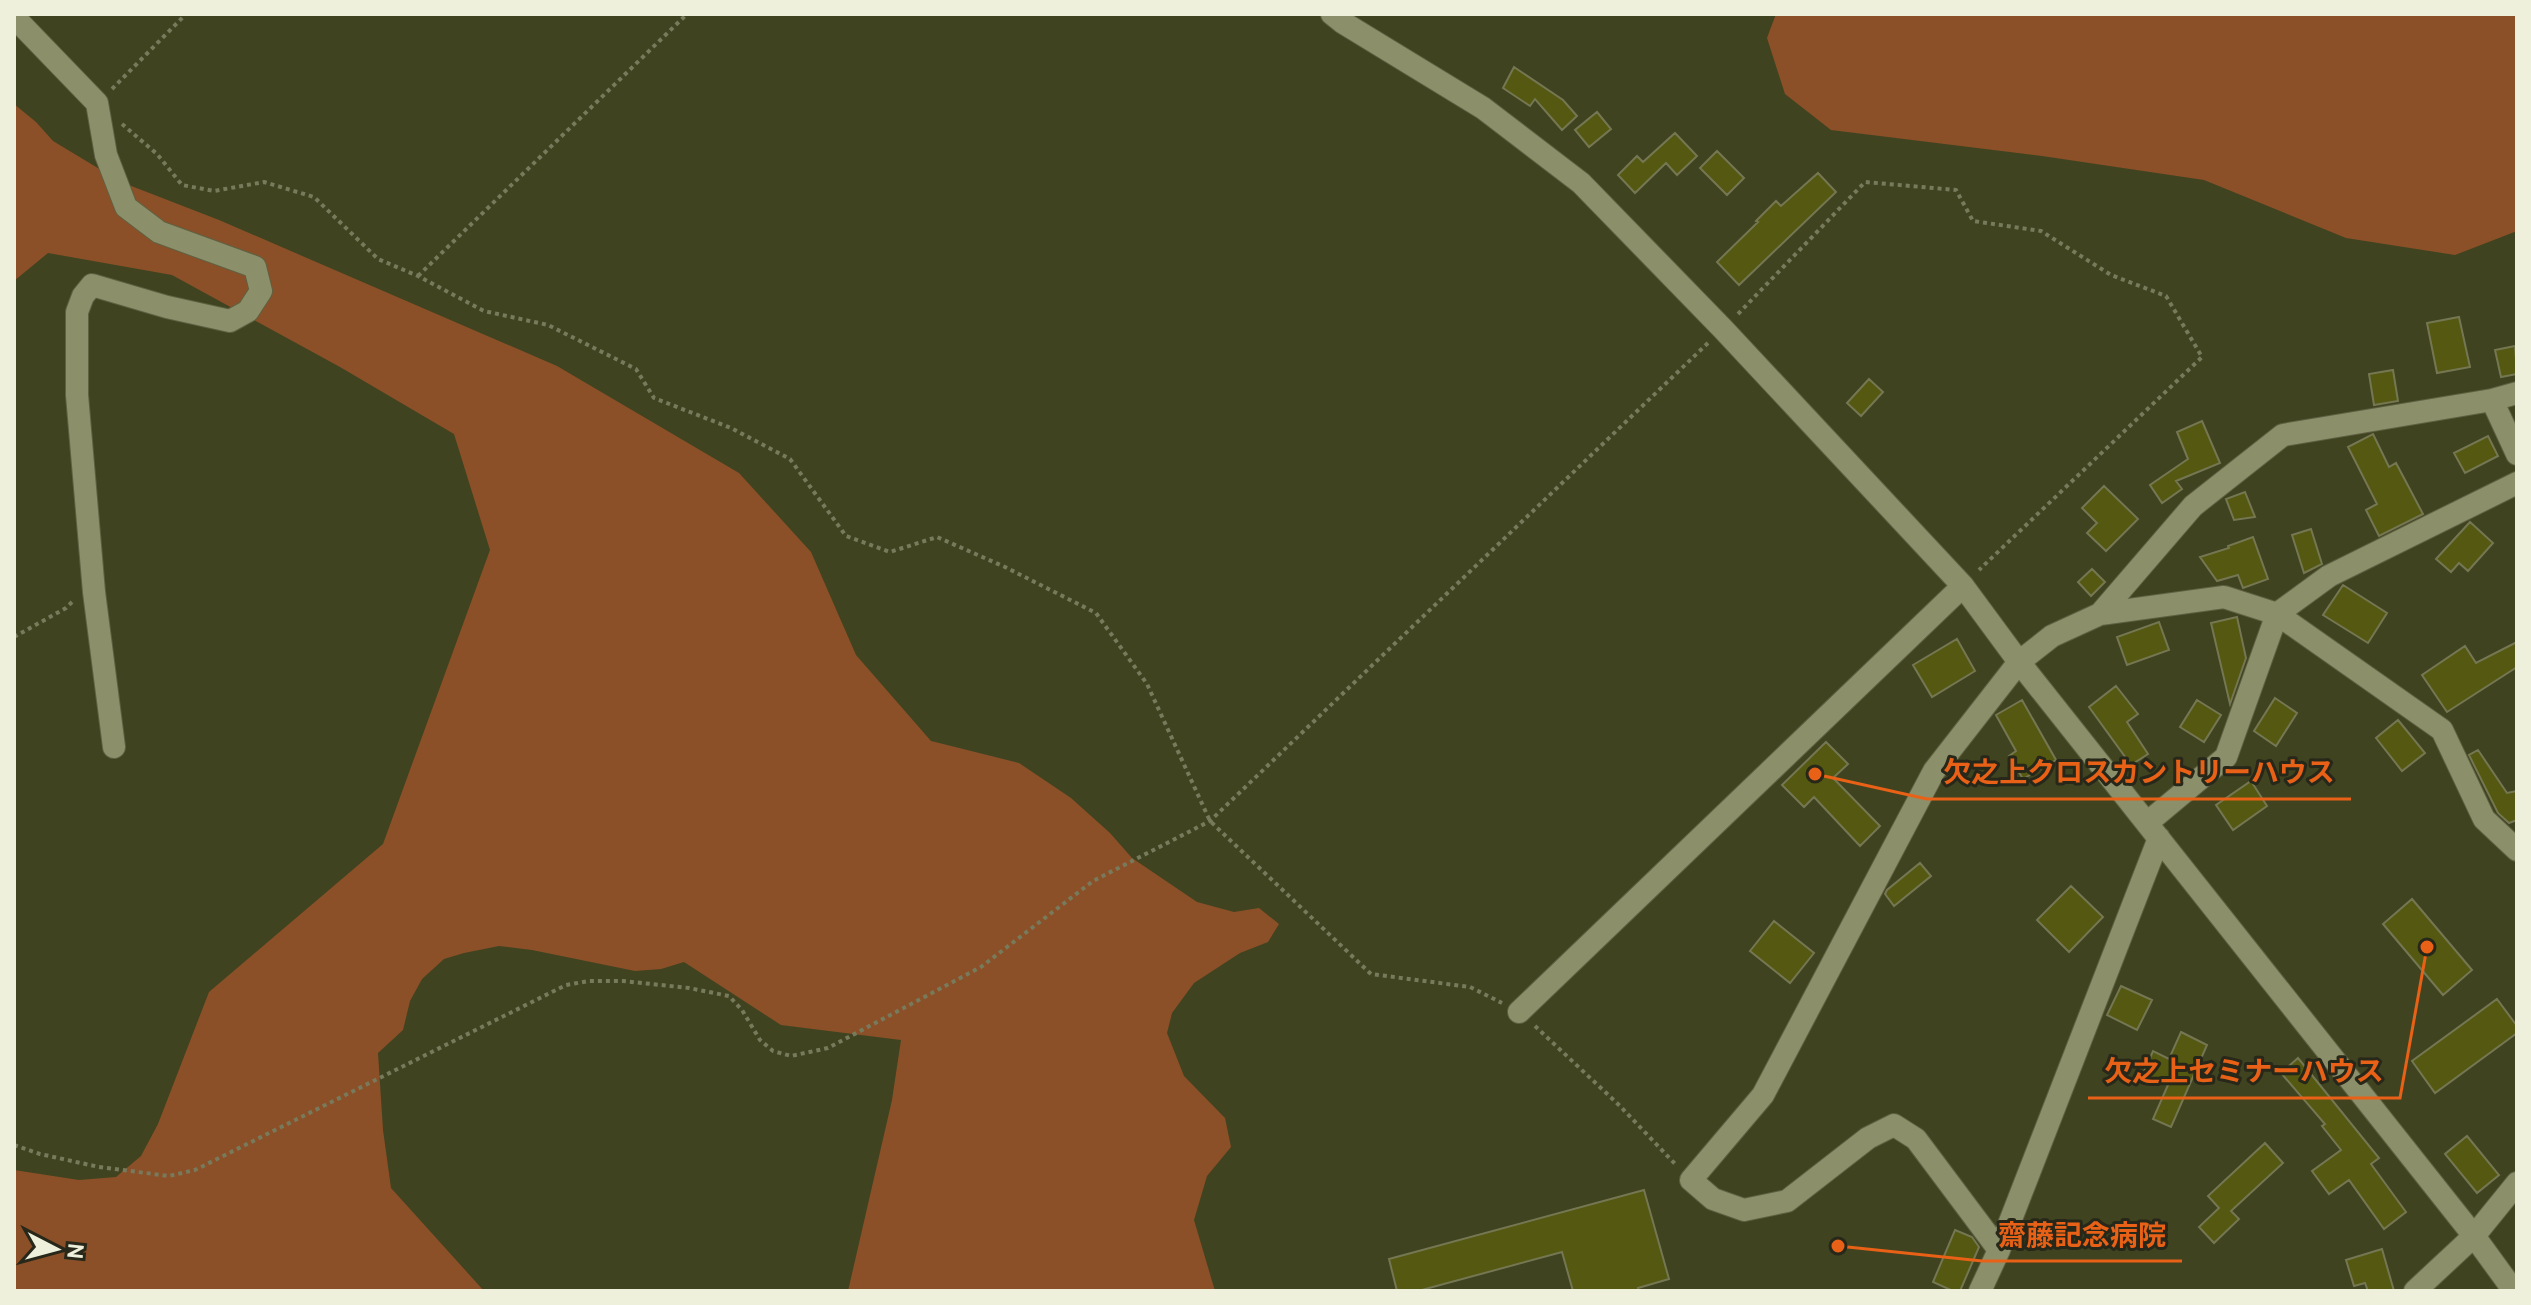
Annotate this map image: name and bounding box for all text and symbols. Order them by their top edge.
callout: 欠之上クロスカントリーハウス [1927,747,2351,799]
text: 欠之上クロスカントリーハウス [1943,757,2335,793]
callout: 欠之上セミナーハウス [2088,1046,2400,1098]
text: 欠之上セミナーハウス [2104,1056,2384,1092]
north arrow [16,1209,96,1289]
callout: 齋藤記念病院 [1982,1209,2182,1261]
text: 齋藤記念病院 [1998,1220,2166,1256]
text: N [59,1242,88,1260]

